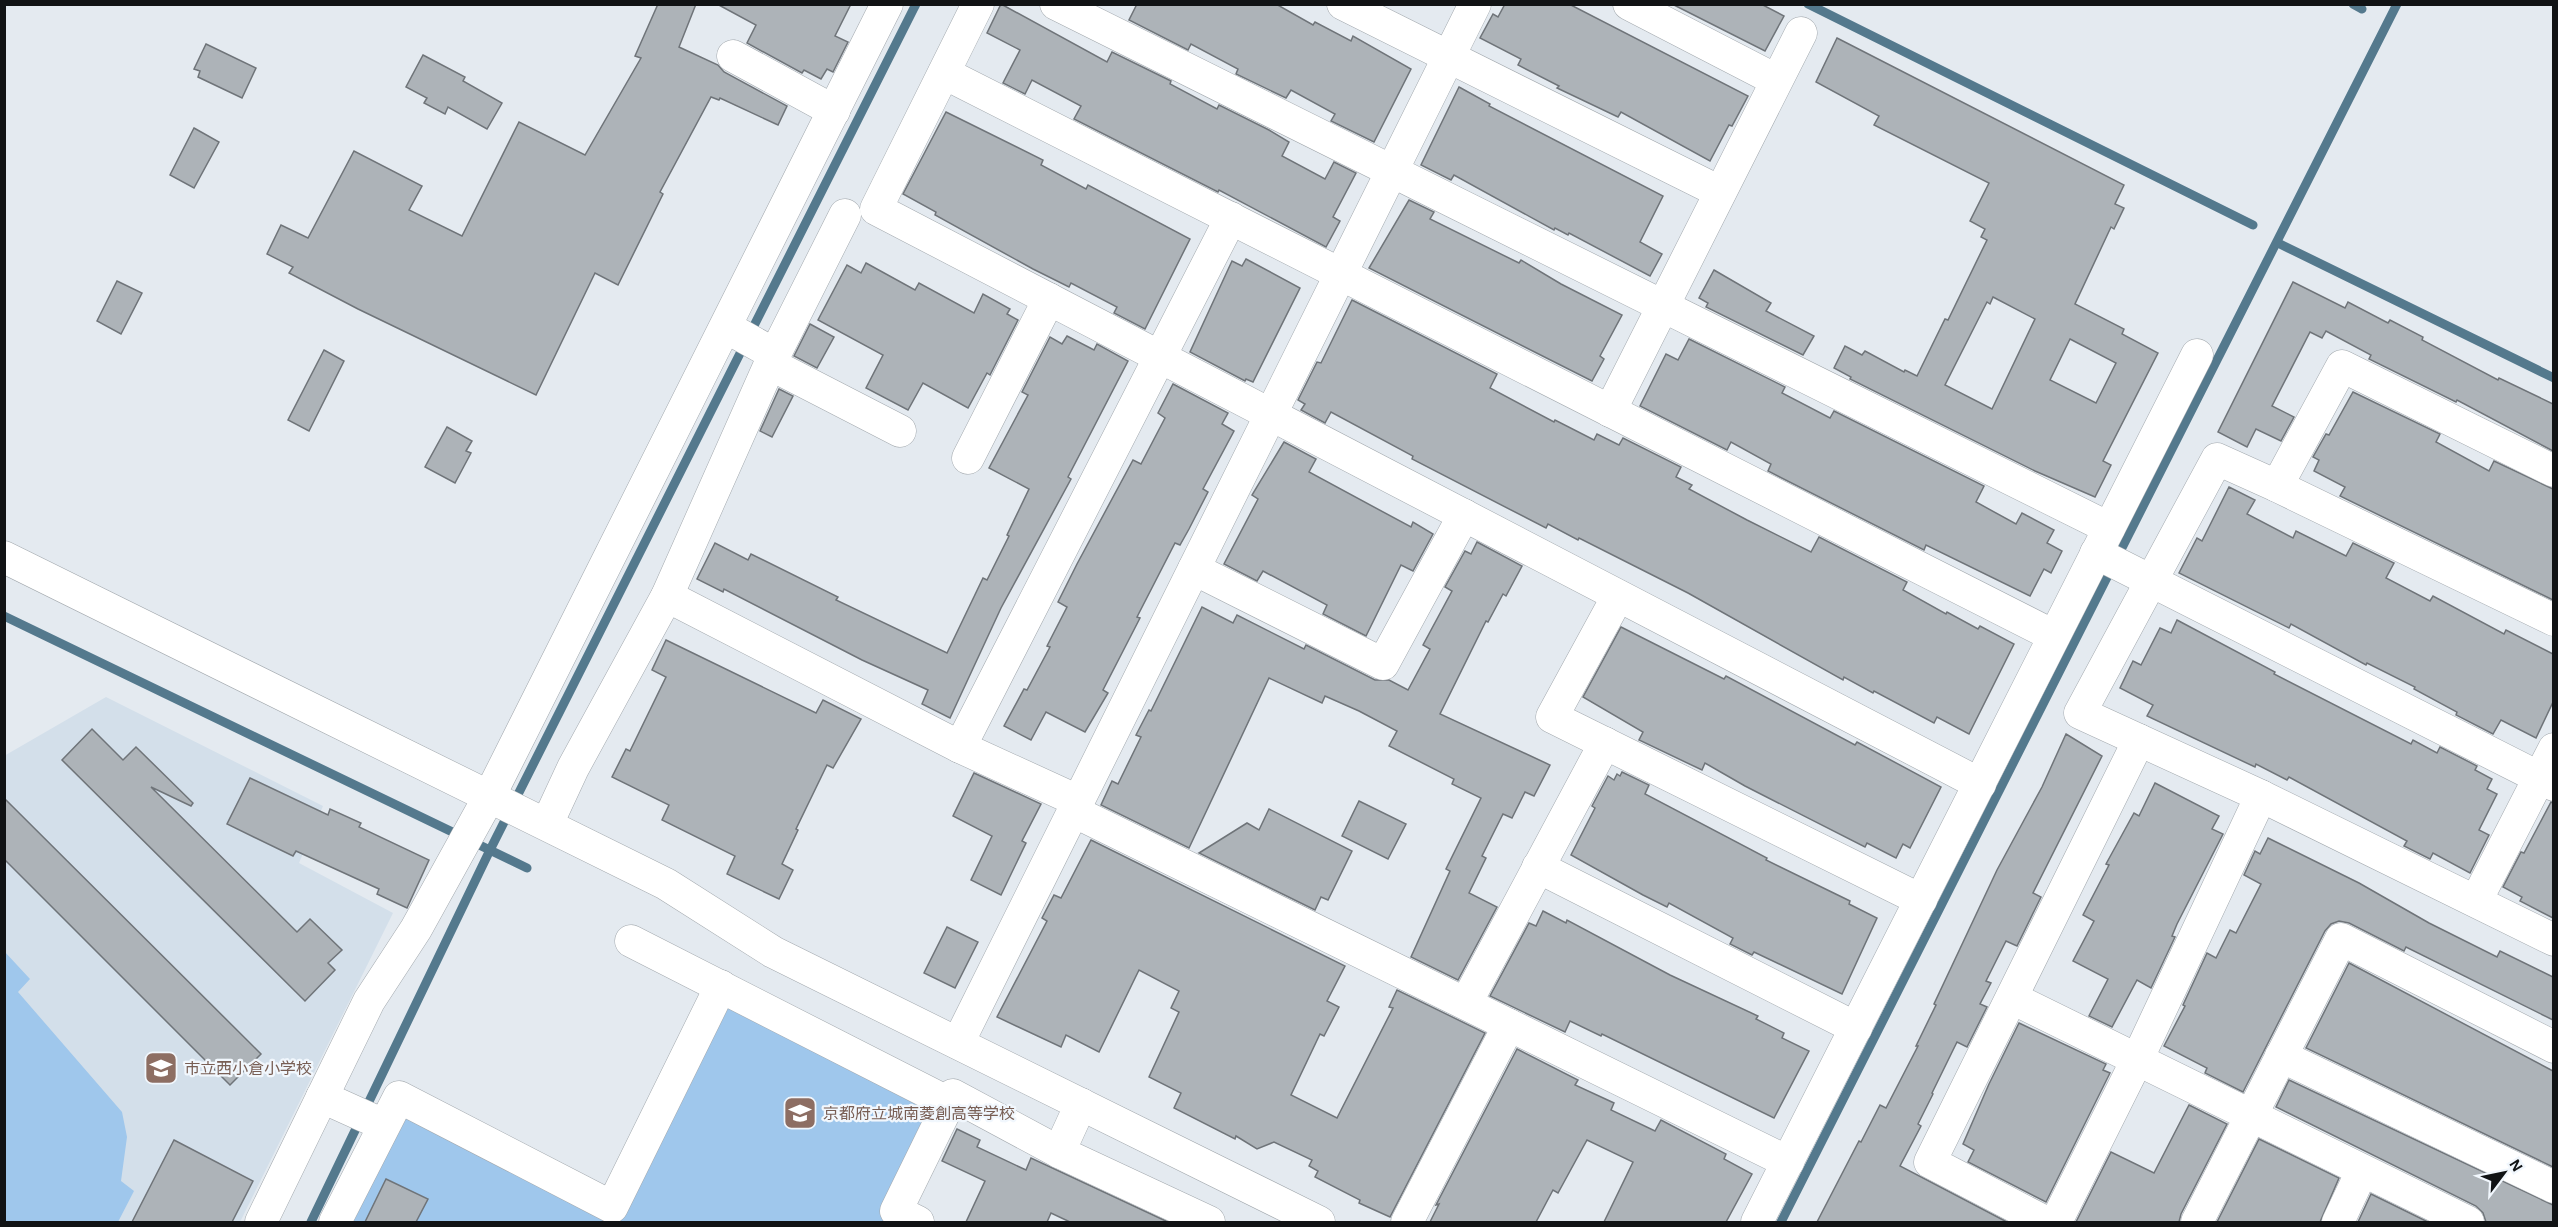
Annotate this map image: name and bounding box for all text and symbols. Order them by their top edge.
school or university icon: 市立西小倉小学校 [143,1050,179,1086]
place label: 市立西小倉小学校 [184,1060,312,1077]
school or university icon: 京都府立城南菱創高等学校 [782,1095,818,1131]
place label: 京都府立城南菱創高等学校 [823,1105,1015,1122]
north arrow [2474,1143,2534,1203]
text: N [2506,1157,2526,1175]

